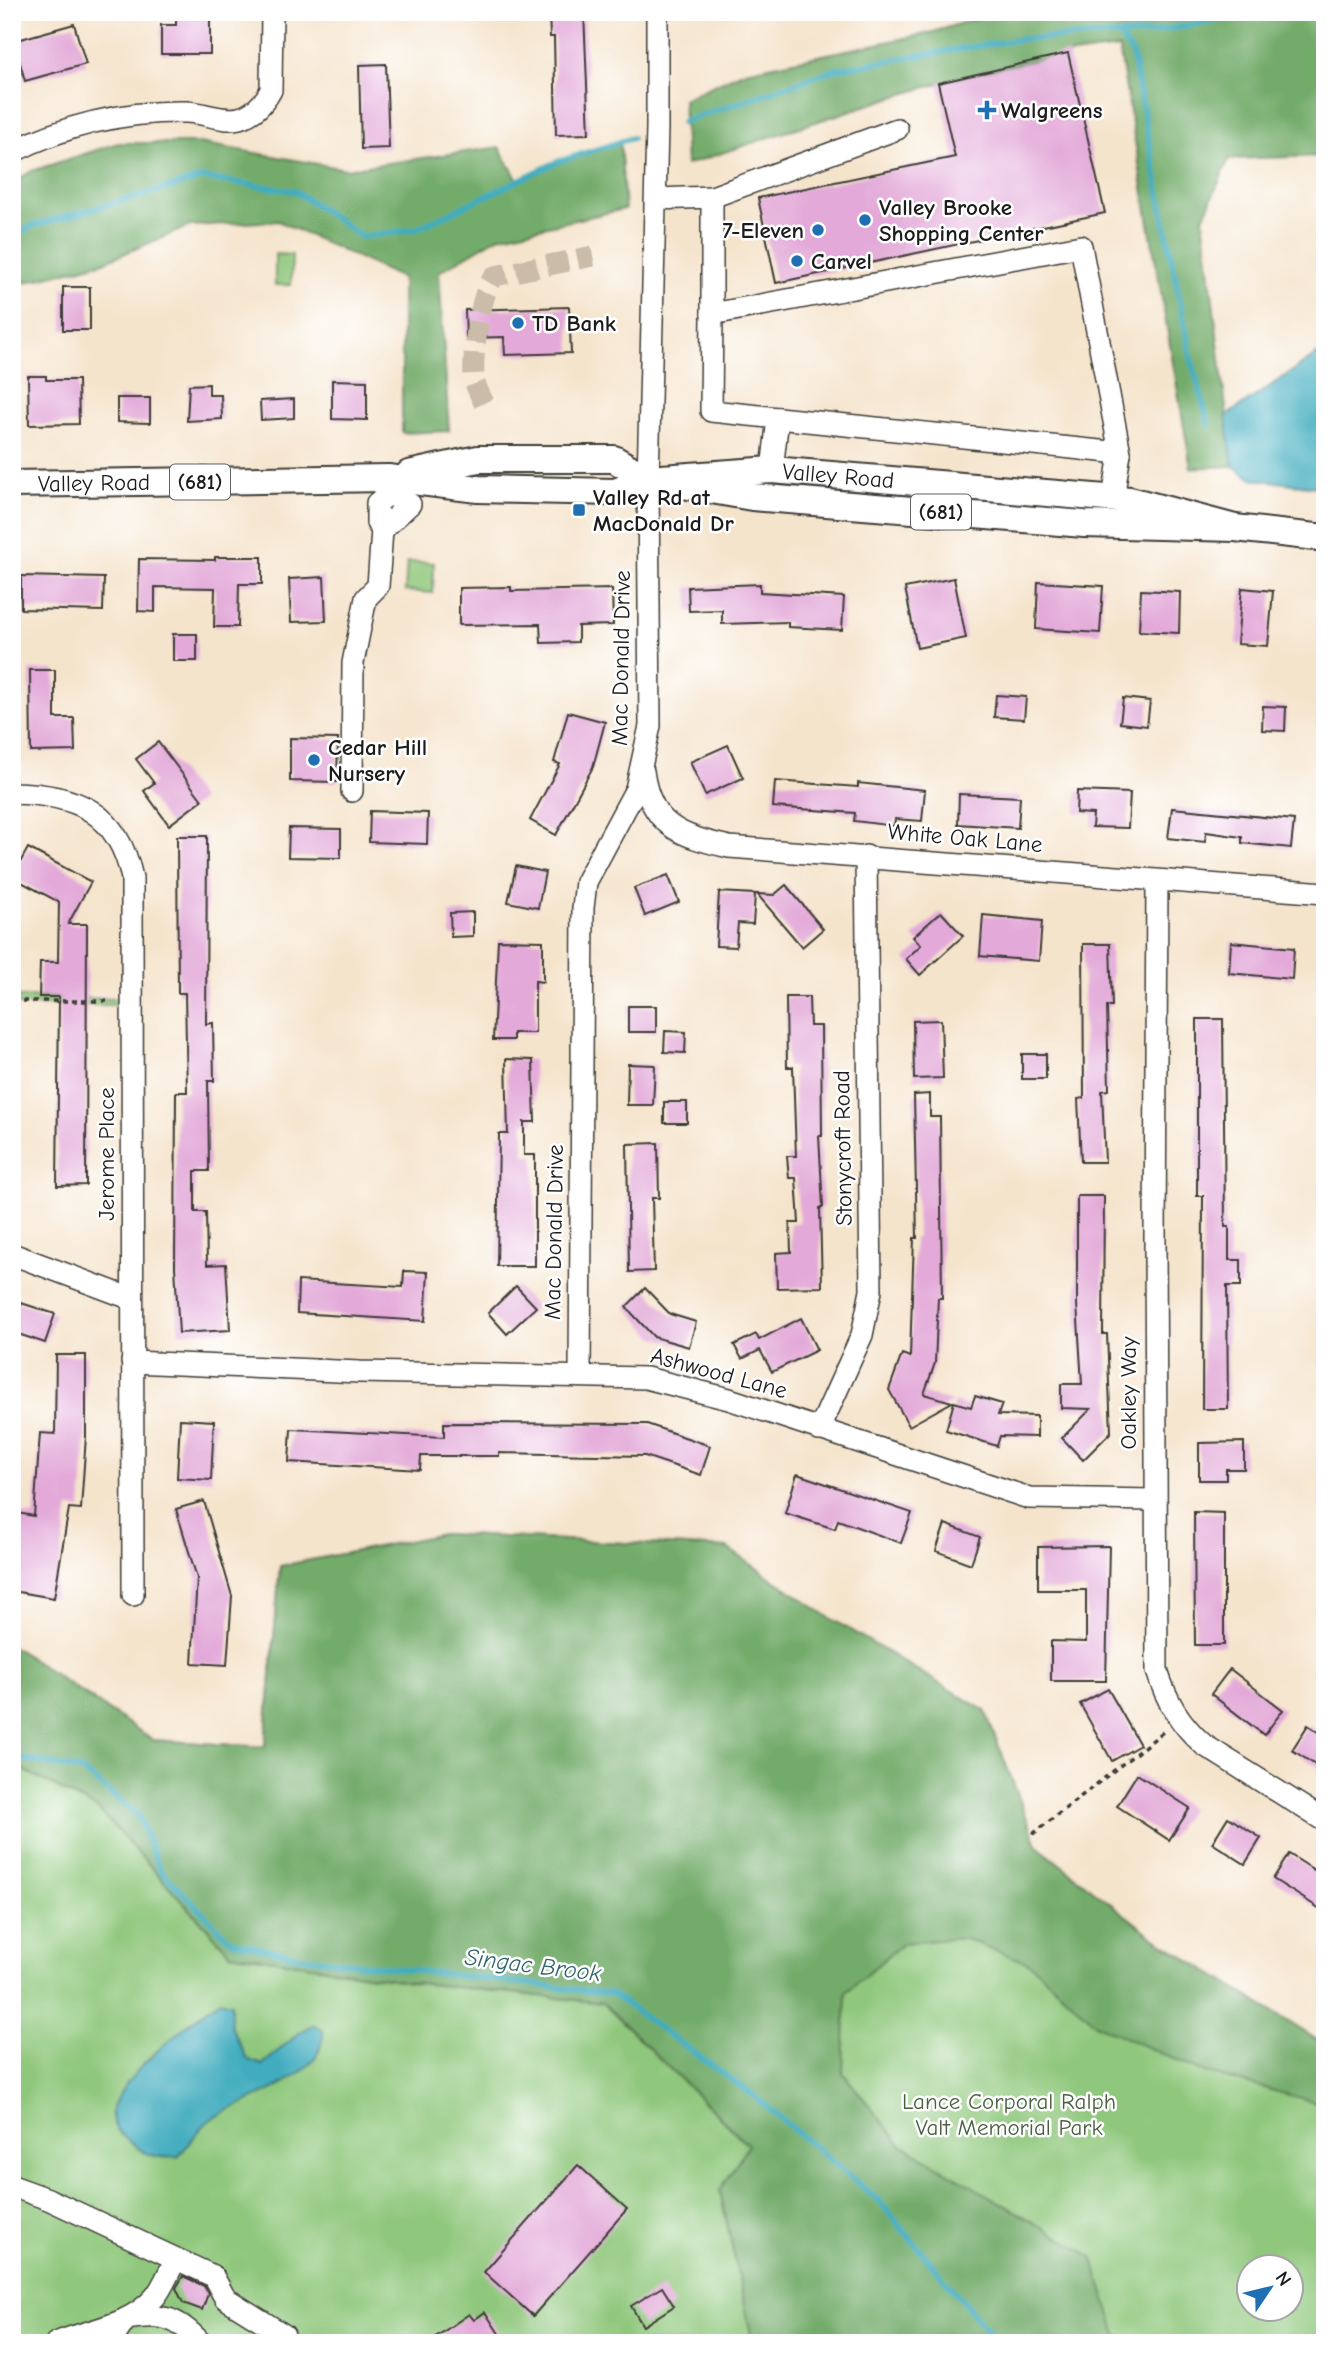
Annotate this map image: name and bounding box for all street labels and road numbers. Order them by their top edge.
street label: Valley Road [781,457,895,494]
road number: (681) [170,464,230,500]
street label: Valley Road [38,468,150,497]
road number: (681) [911,494,971,530]
street label: Mac Donald Drive [606,570,636,746]
street label: White Oak Lane [886,818,1044,858]
street label: Stonycroft Road [828,1070,858,1226]
street label: Jerome Place [93,1087,120,1221]
street label: Mac Donald Drive [539,1144,569,1320]
street label: Oakley Way [1115,1336,1142,1449]
street label: Ashwood Lane [648,1342,790,1404]

